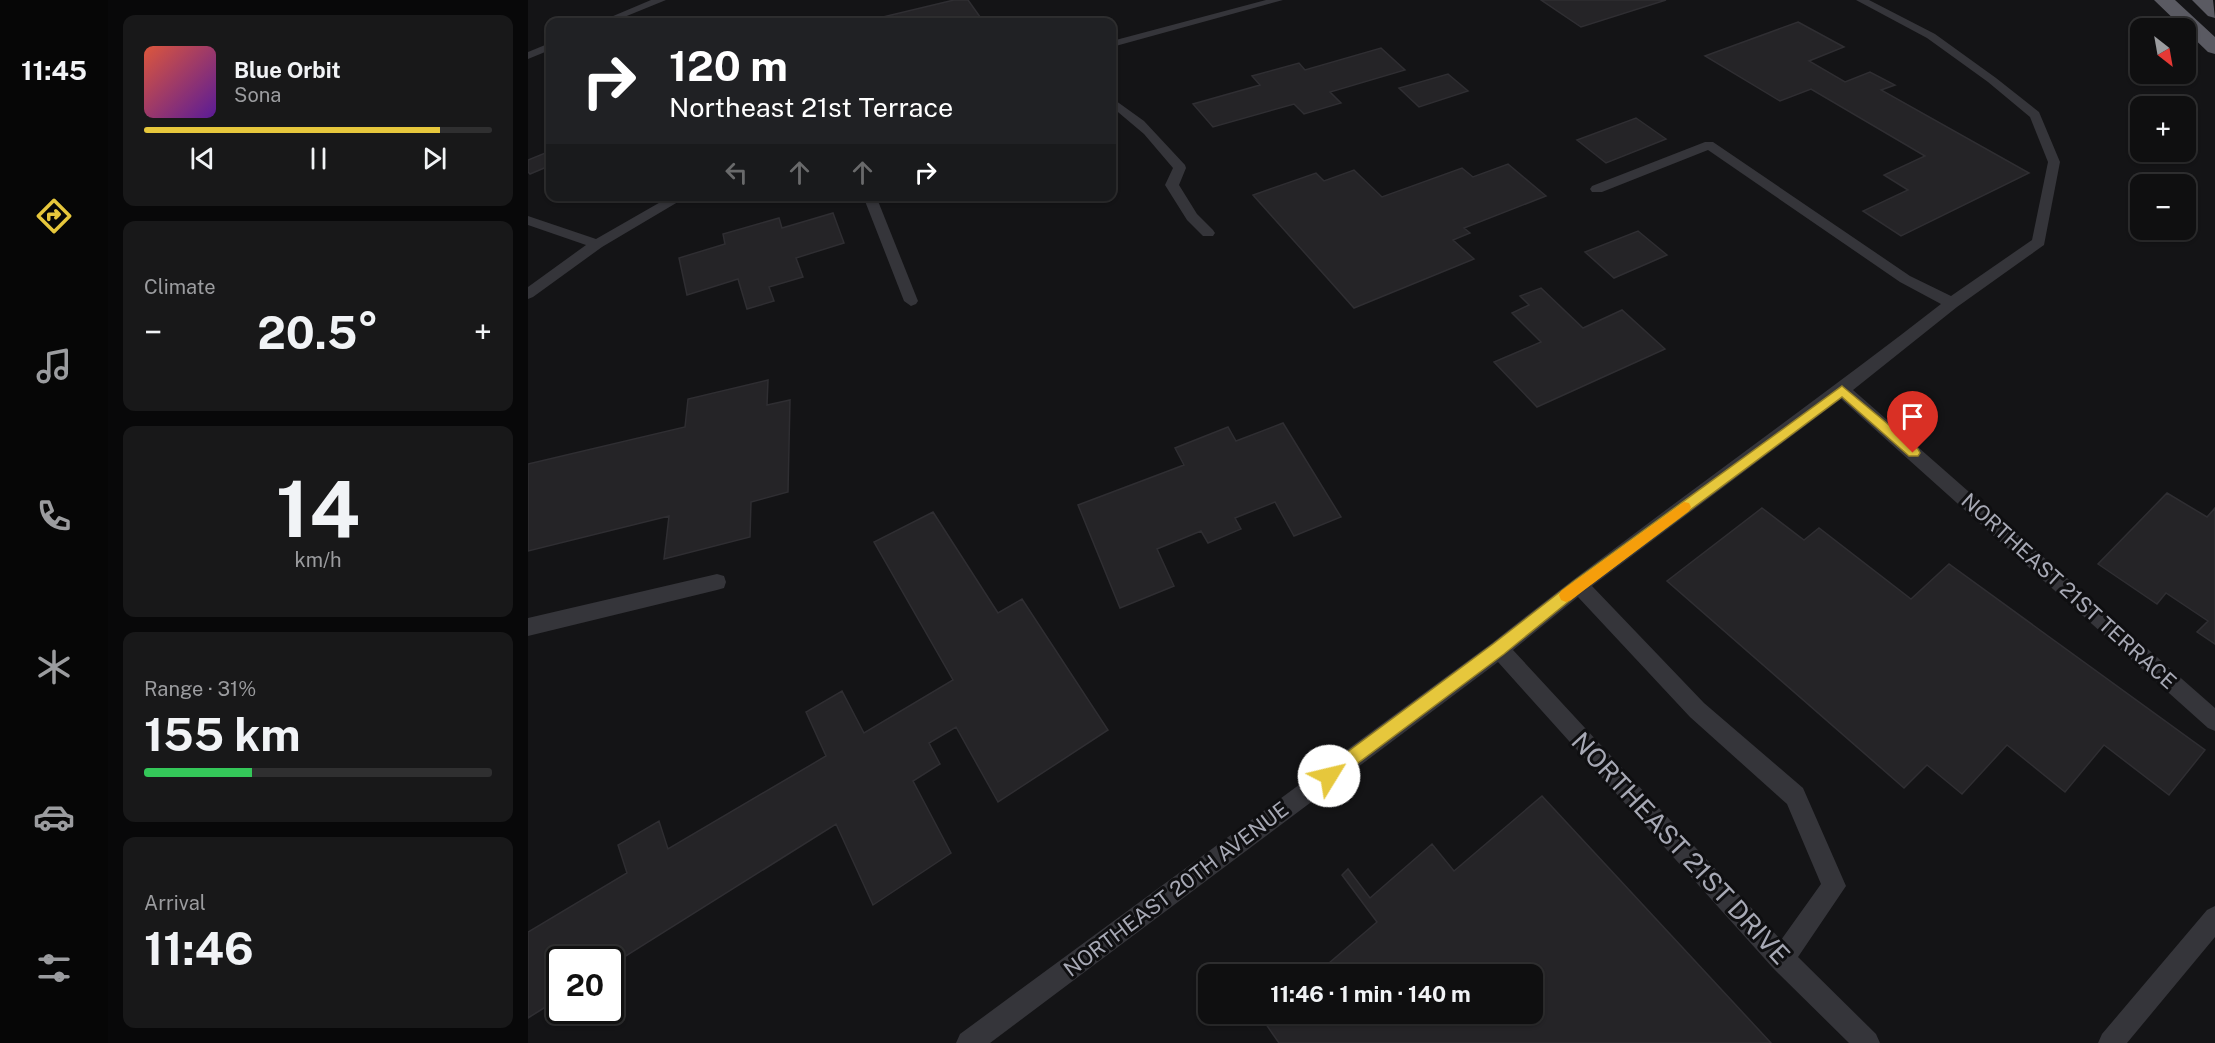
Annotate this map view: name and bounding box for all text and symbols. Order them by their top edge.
north arrow [2130,18,2196,84]
map controls [2130,18,2196,240]
text: 120 m [669,41,788,90]
icon: right [570,42,648,120]
text: 11:45 [21,54,87,86]
text: Blue Orbit [234,57,341,83]
text: Sona [234,83,281,107]
text: Northeast 21st Terrace [669,91,953,123]
button: + [2130,96,2196,162]
icon: previous [186,142,219,175]
icon: pause [302,142,335,175]
icon: next [418,142,451,175]
icon: left [720,156,753,189]
icon: ahead [783,156,816,189]
icon: ahead [846,156,879,189]
icon: right [909,156,942,189]
button: − [2130,174,2196,240]
icon: directions [33,195,75,237]
text: Climate [144,275,216,299]
text: 20.5° [257,306,379,359]
text: − [144,313,162,351]
text: + [474,313,492,351]
icon: music [33,345,75,387]
pin [1887,391,1938,453]
icon: arrive [1896,400,1929,433]
text: 14 [276,463,360,555]
street label: NORTHEAST 21ST TERRACE [1956,488,2182,694]
icon: phone [33,495,75,537]
text: km/h [294,548,342,572]
icon: climate [33,646,75,688]
text: Range · 31% [144,677,256,701]
text: 155 km [144,708,301,761]
street label: NORTHEAST 21ST DRIVE [1565,726,1797,970]
position arrow [1297,744,1361,808]
icon: car [33,796,75,838]
street label: NORTHEAST 20TH AVENUE [1059,796,1293,982]
text: Arrival [144,891,206,915]
text: 11:46 [144,922,254,975]
speed limit sign: 20 [546,946,624,1024]
icon: filters [33,947,75,989]
text: 11:46 · 1 min · 140 m [1270,981,1471,1007]

